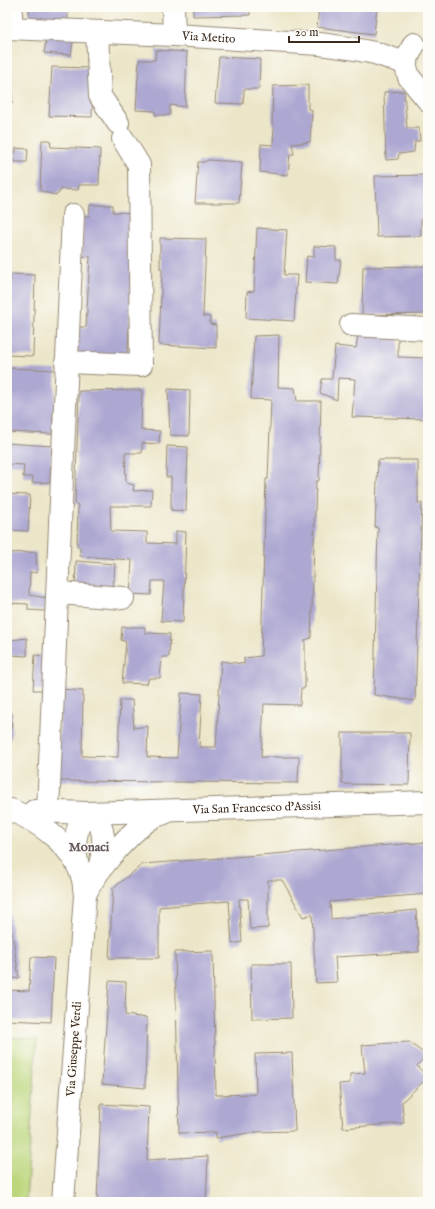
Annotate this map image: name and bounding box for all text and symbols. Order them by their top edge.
scale bar [289,18,359,44]
text: 20 m [295,25,318,40]
street label: Via Metito [181,28,236,46]
street label: Via San Francesco d'Assisi [192,798,321,817]
district label: Monaci [69,839,110,856]
street label: Via Giuseppe Verdi [63,1001,86,1098]

